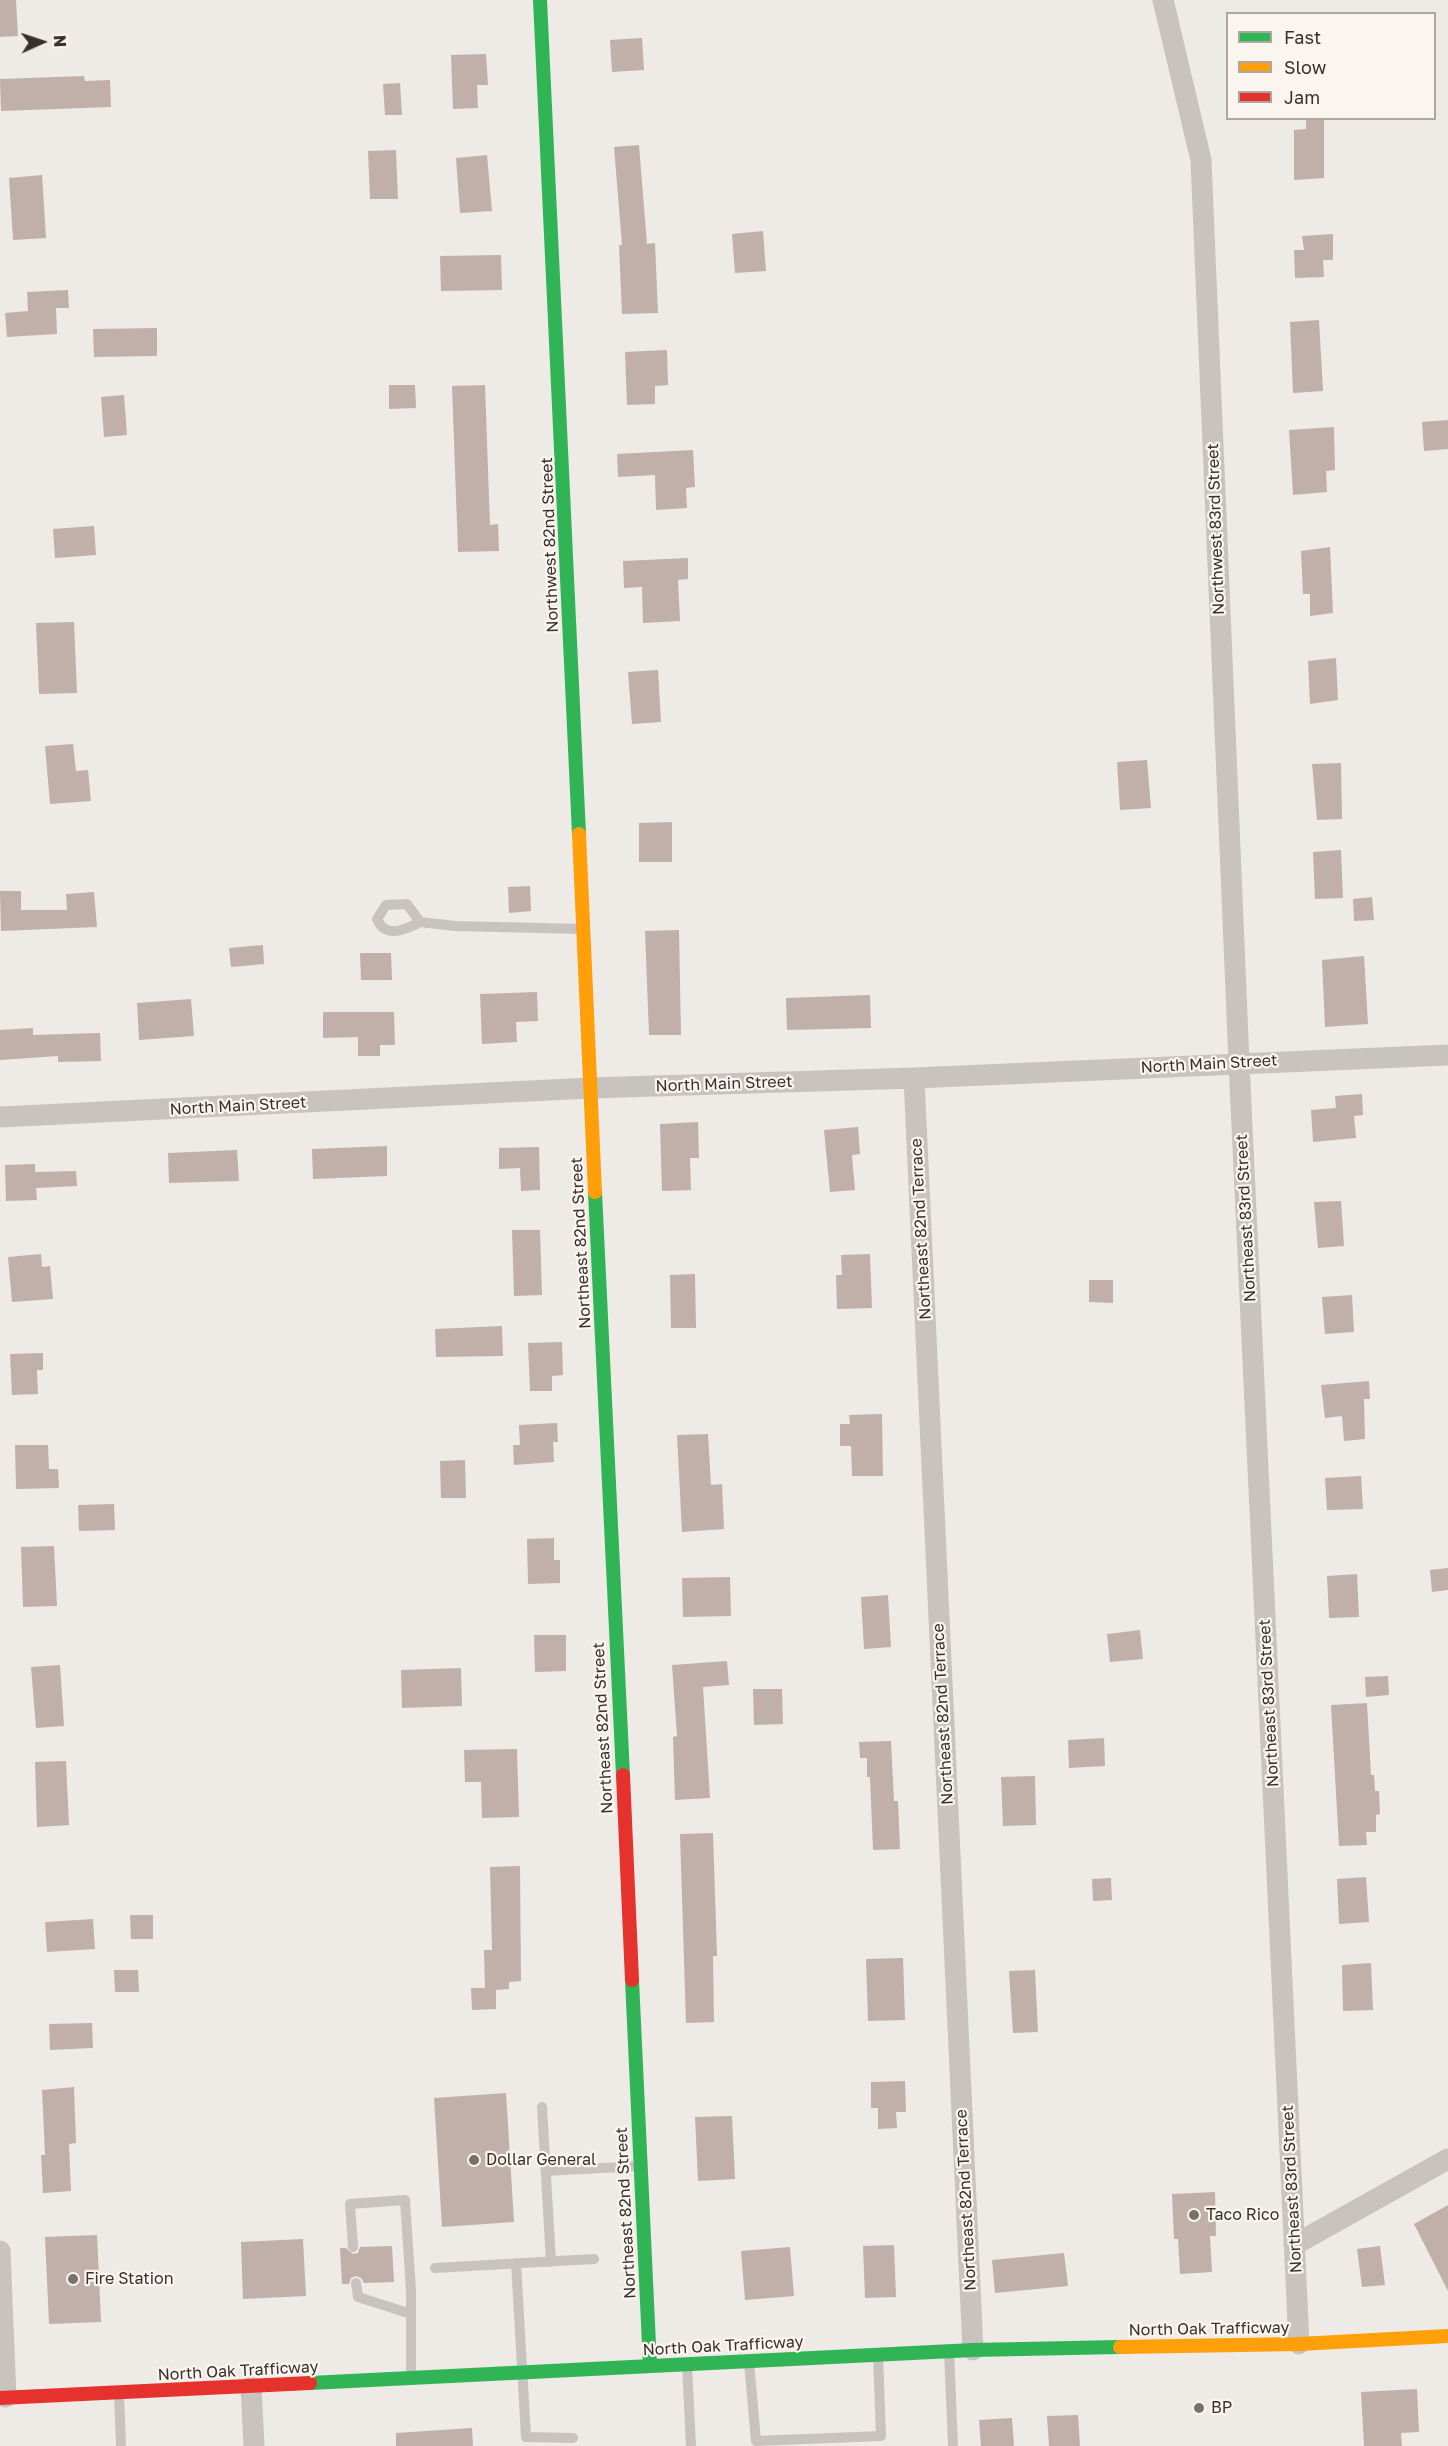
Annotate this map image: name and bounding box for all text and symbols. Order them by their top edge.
north arrow [12,12,72,72]
legend [1226,12,1436,120]
text: Fast [1284,26,1321,48]
text: N [50,34,70,48]
text: Slow [1284,56,1326,78]
text: Jam [1284,86,1320,108]
street label: Northwest 83rd Street [1203,443,1229,615]
street label: Northwest 82nd Street [537,457,563,633]
street label: North Main Street [1140,1051,1278,1077]
street label: North Main Street [655,1072,793,1096]
street label: North Main Street [169,1093,307,1119]
street label: Northeast 83rd Street [1232,1134,1260,1302]
street label: Northeast 82nd Terrace [907,1138,935,1320]
street label: Northeast 82nd Street [567,1157,595,1329]
street label: Northeast 83rd Street [1255,1619,1283,1787]
street label: Northeast 82nd Terrace [929,1623,957,1805]
street label: Northeast 82nd Street [589,1642,617,1814]
street label: Northeast 83rd Street [1278,2105,1306,2273]
street label: Northeast 82nd Terrace [952,2109,980,2291]
street label: Northeast 82nd Street [612,2127,640,2299]
place label: Dollar General [486,2150,596,2170]
marker: Dollar General [467,2153,481,2167]
place label: Taco Rico [1206,2205,1279,2225]
marker: Taco Rico [1187,2208,1201,2222]
place label: Fire Station [85,2269,173,2289]
marker: Fire Station [66,2272,80,2286]
street label: North Oak Trafficway [1128,2318,1290,2340]
street label: North Oak Trafficway [642,2332,804,2360]
street label: North Oak Trafficway [157,2357,319,2385]
place label: BP [1211,2398,1232,2418]
marker: BP [1192,2401,1206,2415]

